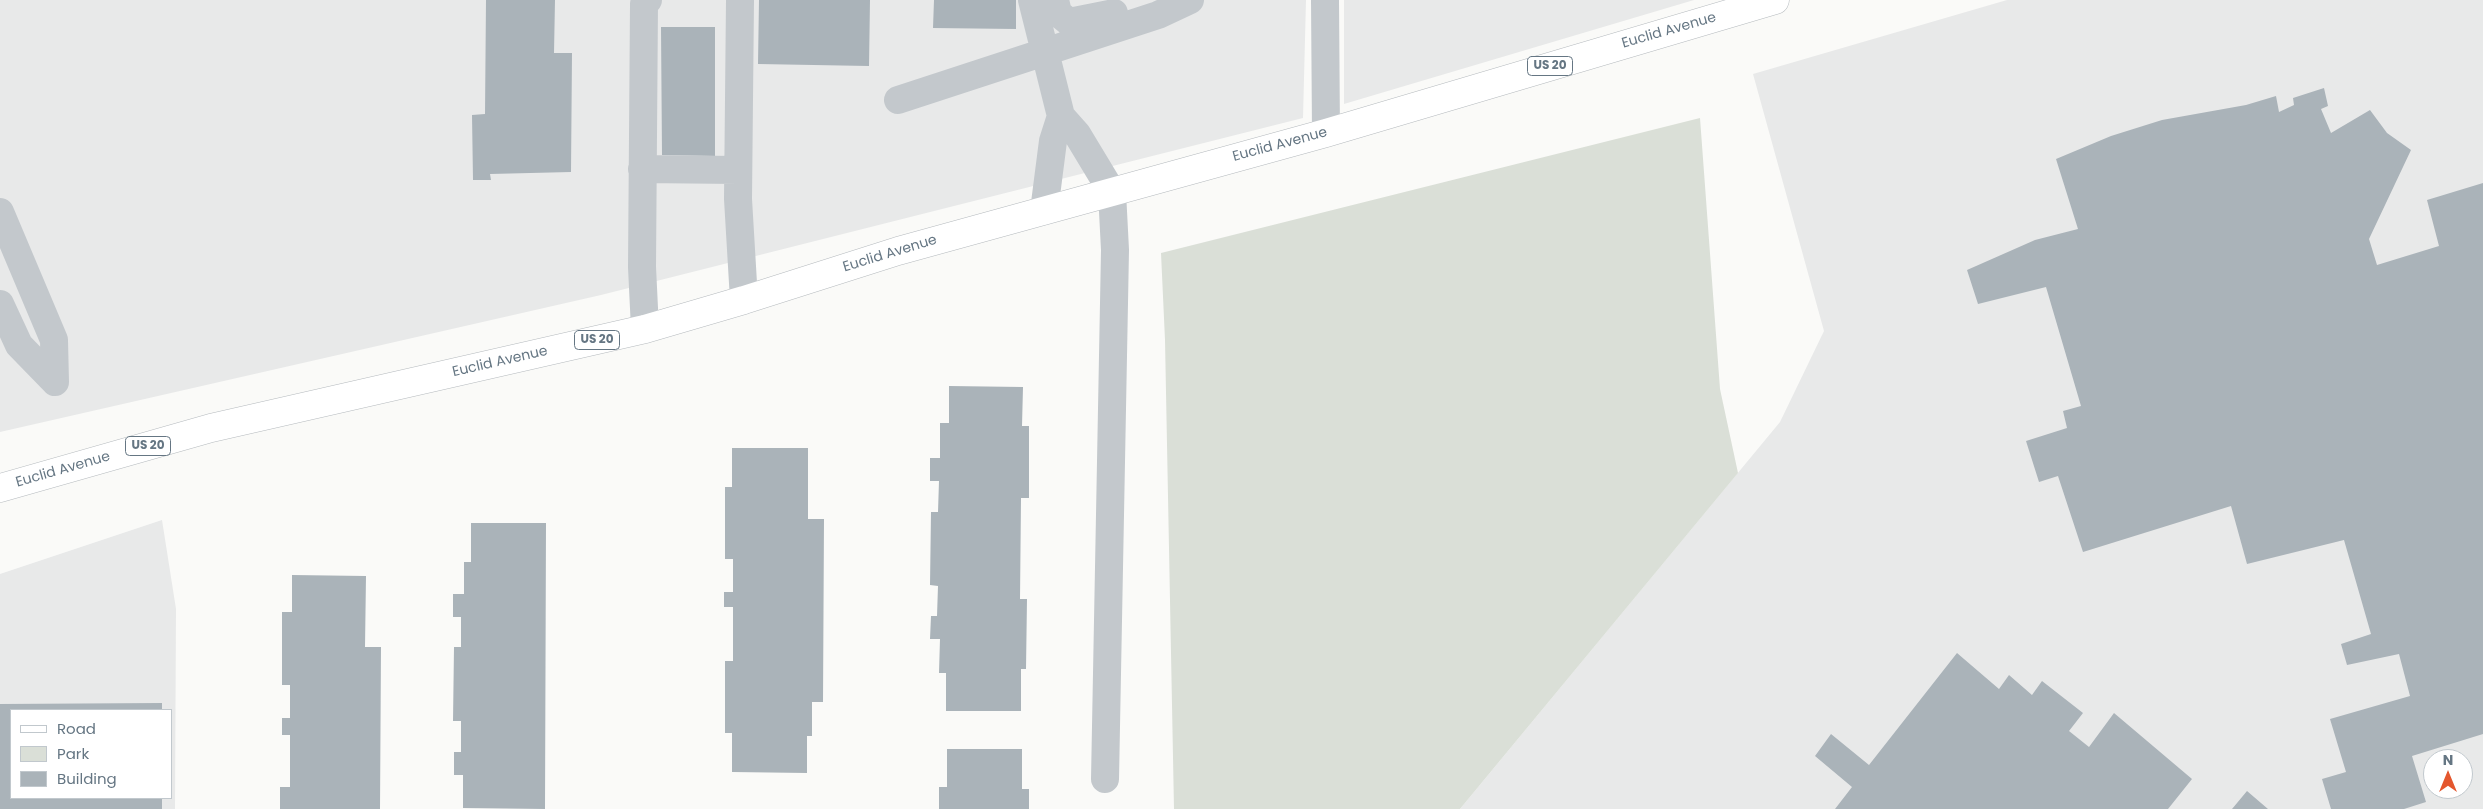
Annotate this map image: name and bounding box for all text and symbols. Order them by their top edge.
street label: Euclid Avenue [1620,10,1718,52]
road number: US 20 [1528,56,1572,76]
street label: Euclid Avenue [1231,124,1329,166]
street label: Euclid Avenue [841,232,939,276]
road number: US 20 [574,330,620,350]
street label: Euclid Avenue [451,343,549,381]
road number: US 20 [126,436,170,456]
street label: Euclid Avenue [14,449,112,491]
legend [10,709,172,799]
text: Road [57,718,96,739]
text: Park [57,743,89,764]
north arrow [2423,749,2473,799]
text: N [2443,750,2453,770]
text: Building [57,768,117,789]

